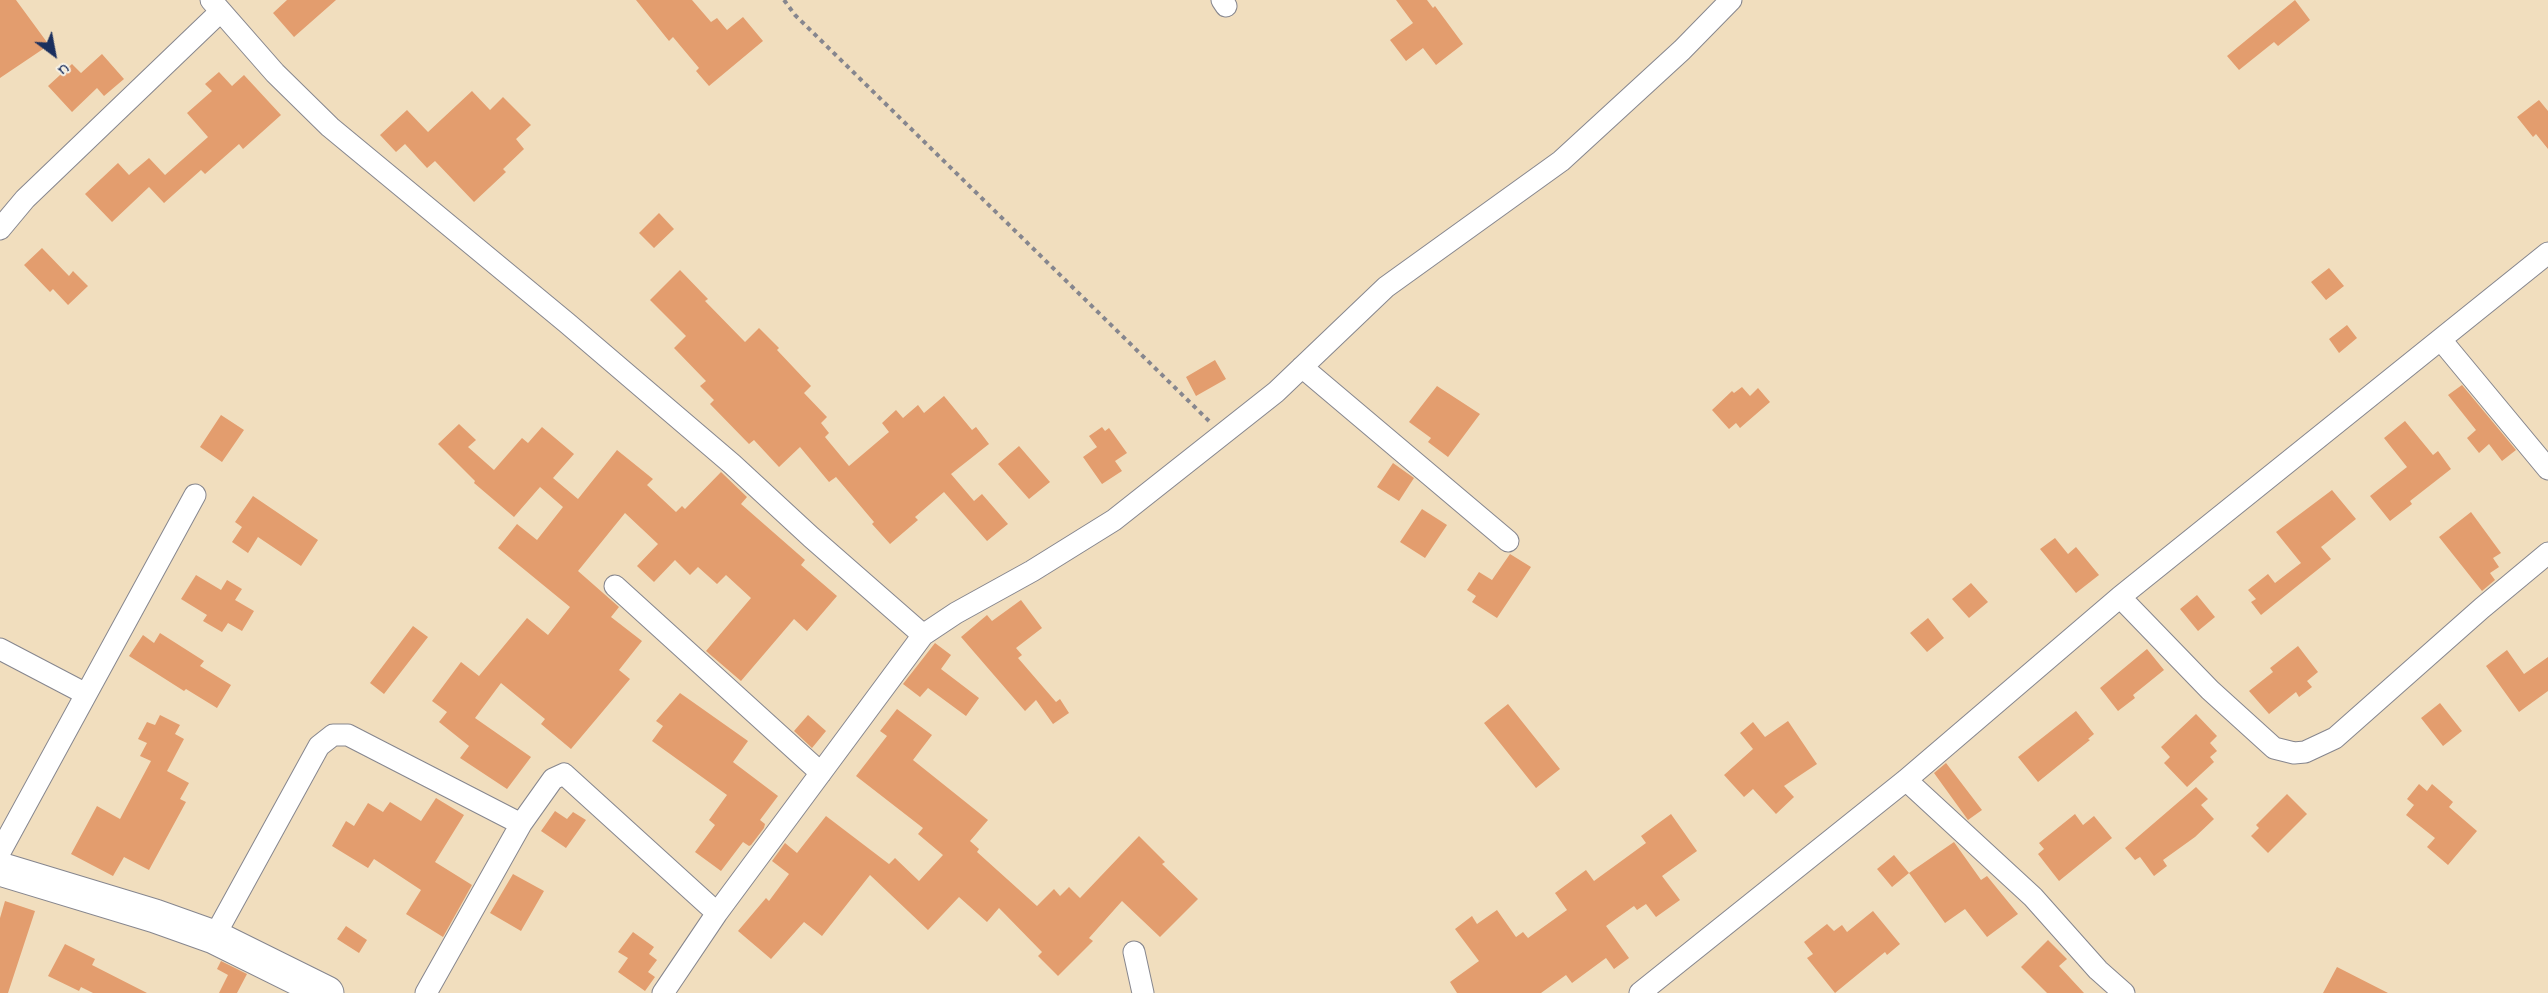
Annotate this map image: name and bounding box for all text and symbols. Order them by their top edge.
north arrow [24,24,84,84]
text: U [53,56,74,82]

